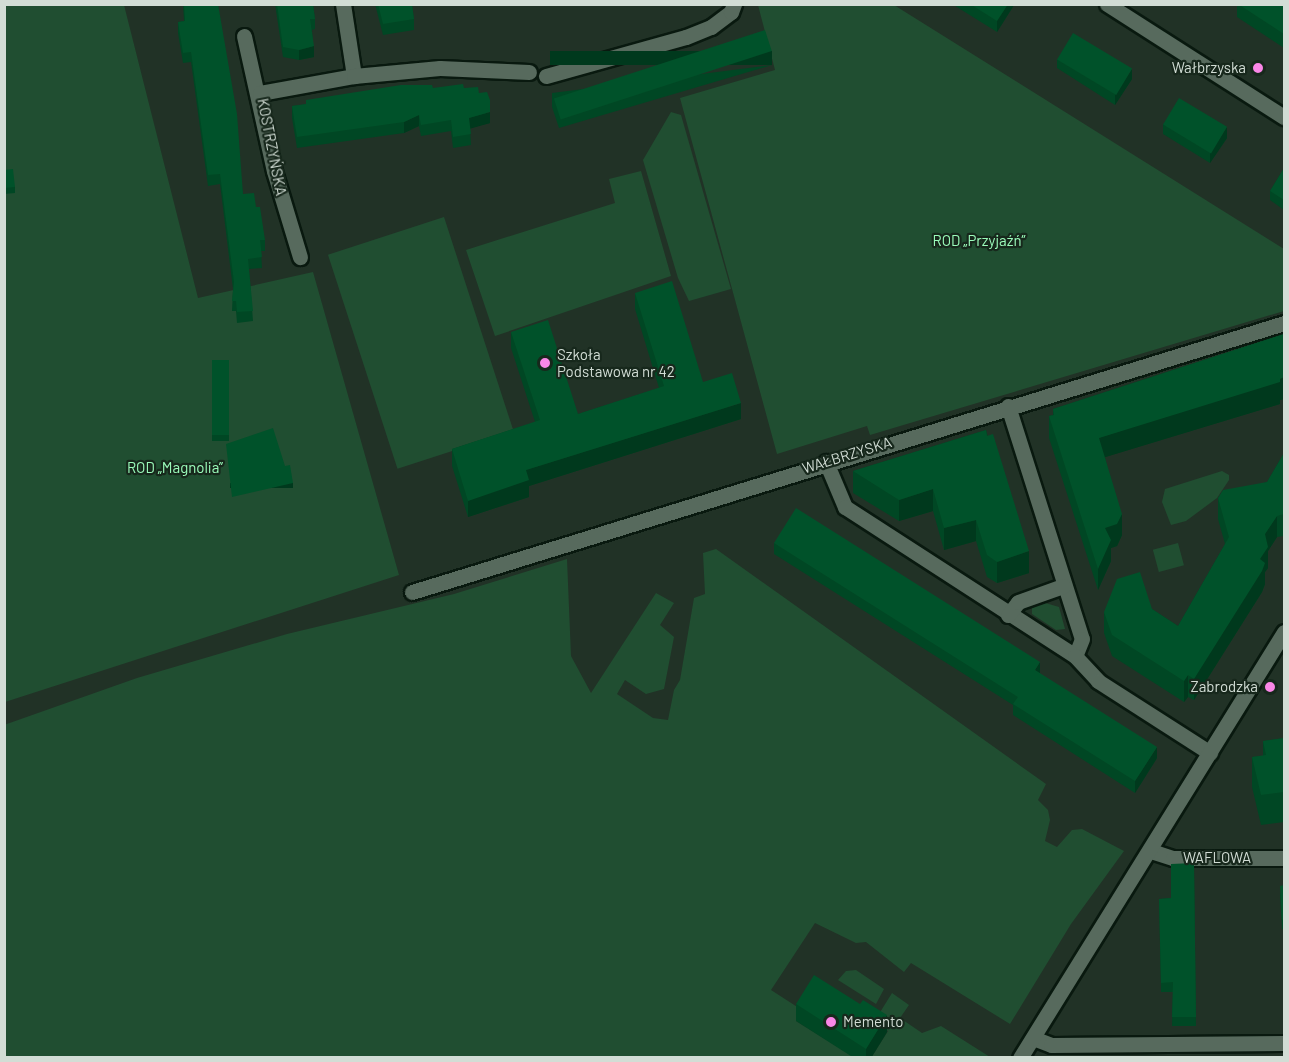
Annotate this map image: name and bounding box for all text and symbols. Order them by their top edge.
place label: Wałbrzyska [1172,59,1246,77]
marker: Wałbrzyska [1251,61,1265,75]
street label: KOSTRZYŃSKA [254,97,290,197]
park label: ROD „Przyjaźń” [933,232,1025,250]
place label: Szkoła Podstawowa nr 42 [557,345,675,380]
marker: Szkoła Podstawowa nr 42 [538,356,552,370]
street label: WAŁBRZYSKA [800,433,894,477]
park label: ROD „Magnolia” [127,459,223,477]
place label: Zabrodzka [1190,678,1258,696]
marker: Zabrodzka [1263,680,1277,694]
street label: WAFLOWA [1183,849,1251,867]
place label: Memento [843,1013,904,1031]
marker: Memento [824,1015,838,1029]

